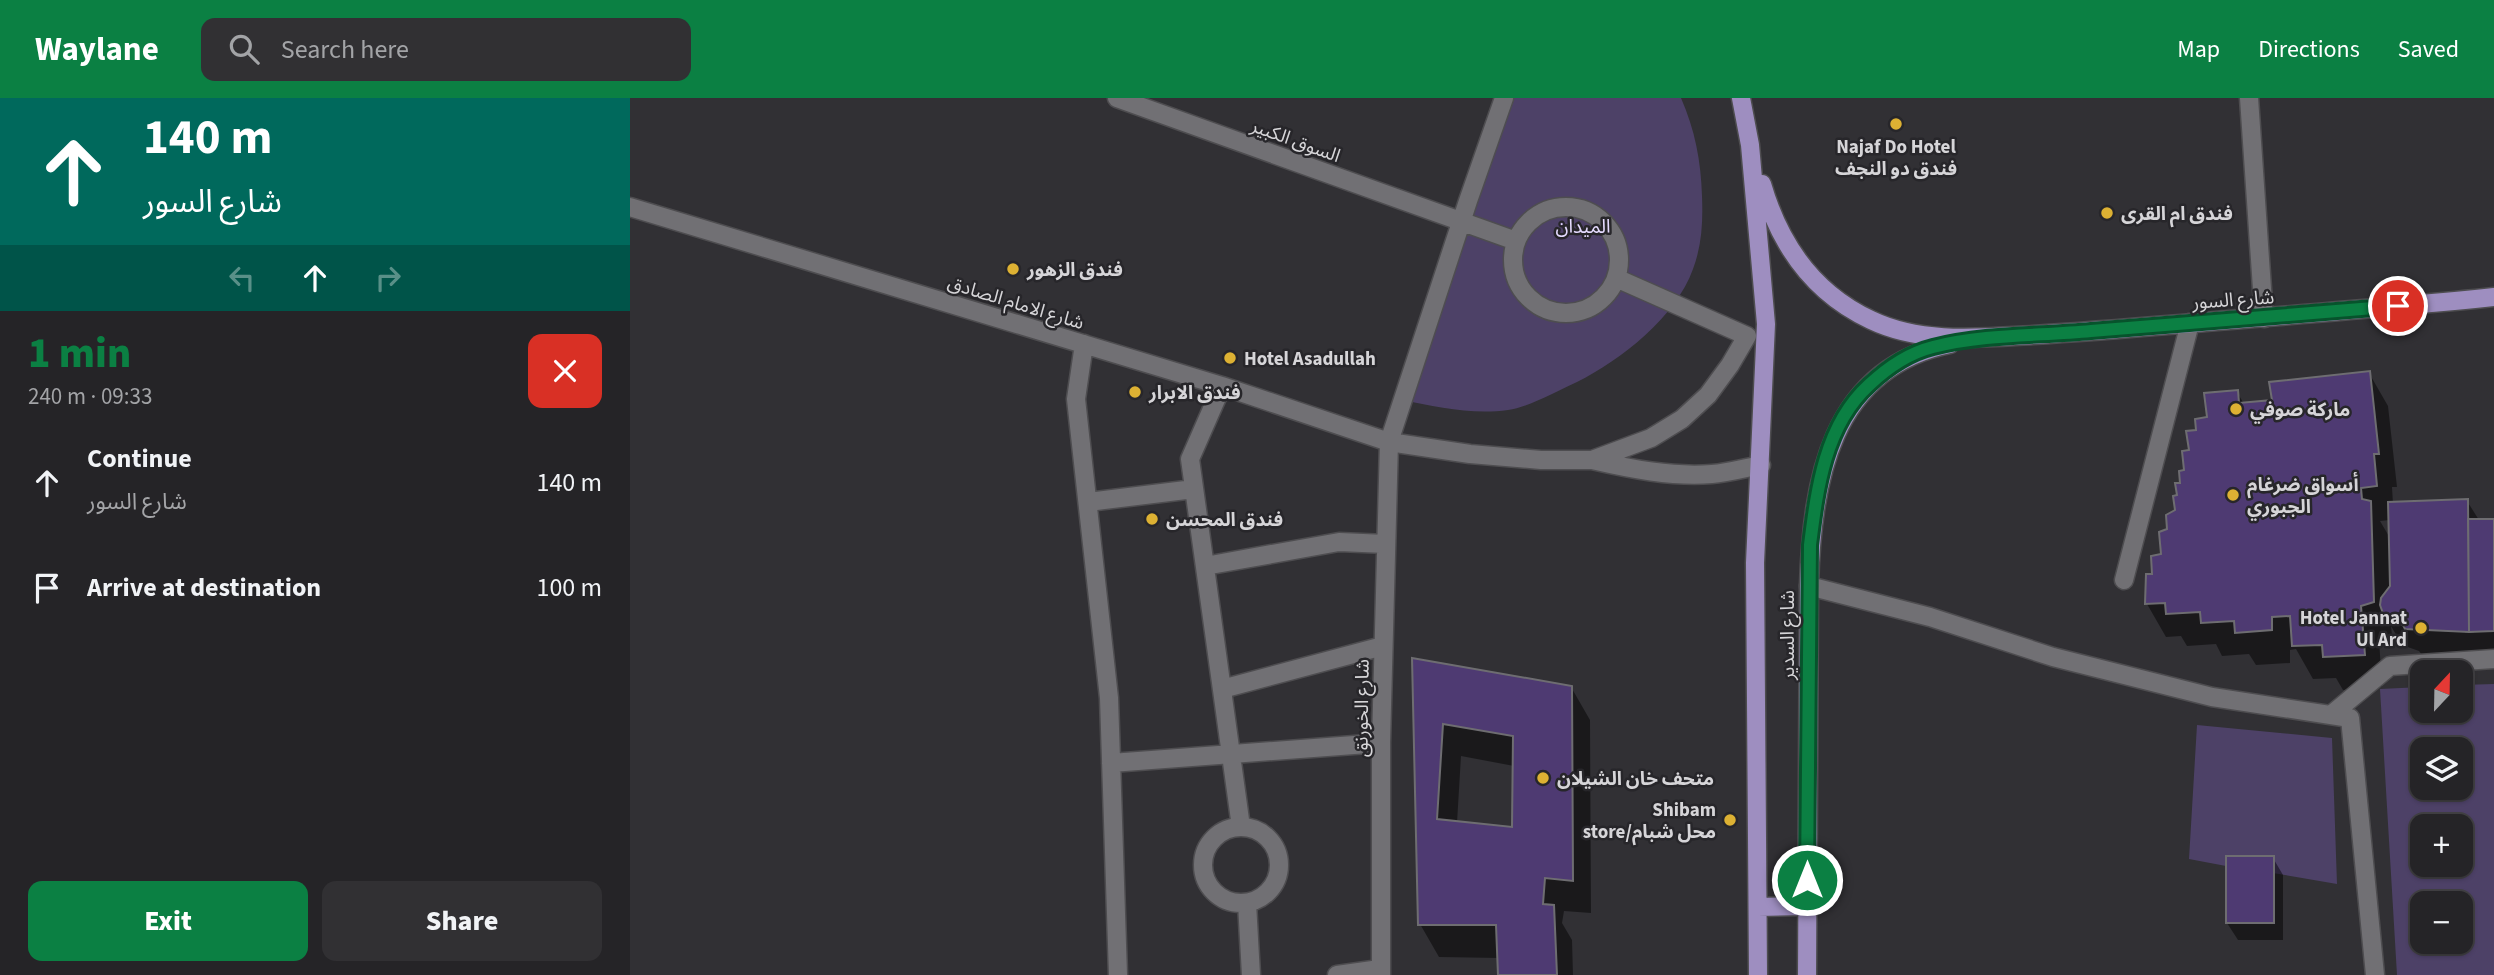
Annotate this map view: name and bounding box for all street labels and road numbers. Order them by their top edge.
street label: السوق الكبير [1246,112,1344,170]
street label: شارع الامام الصادق [944,270,1087,337]
street label: شارع السور [2190,284,2275,317]
street label: شارع السدير [1775,590,1802,681]
street label: شارع الخورنق [1348,659,1377,757]

